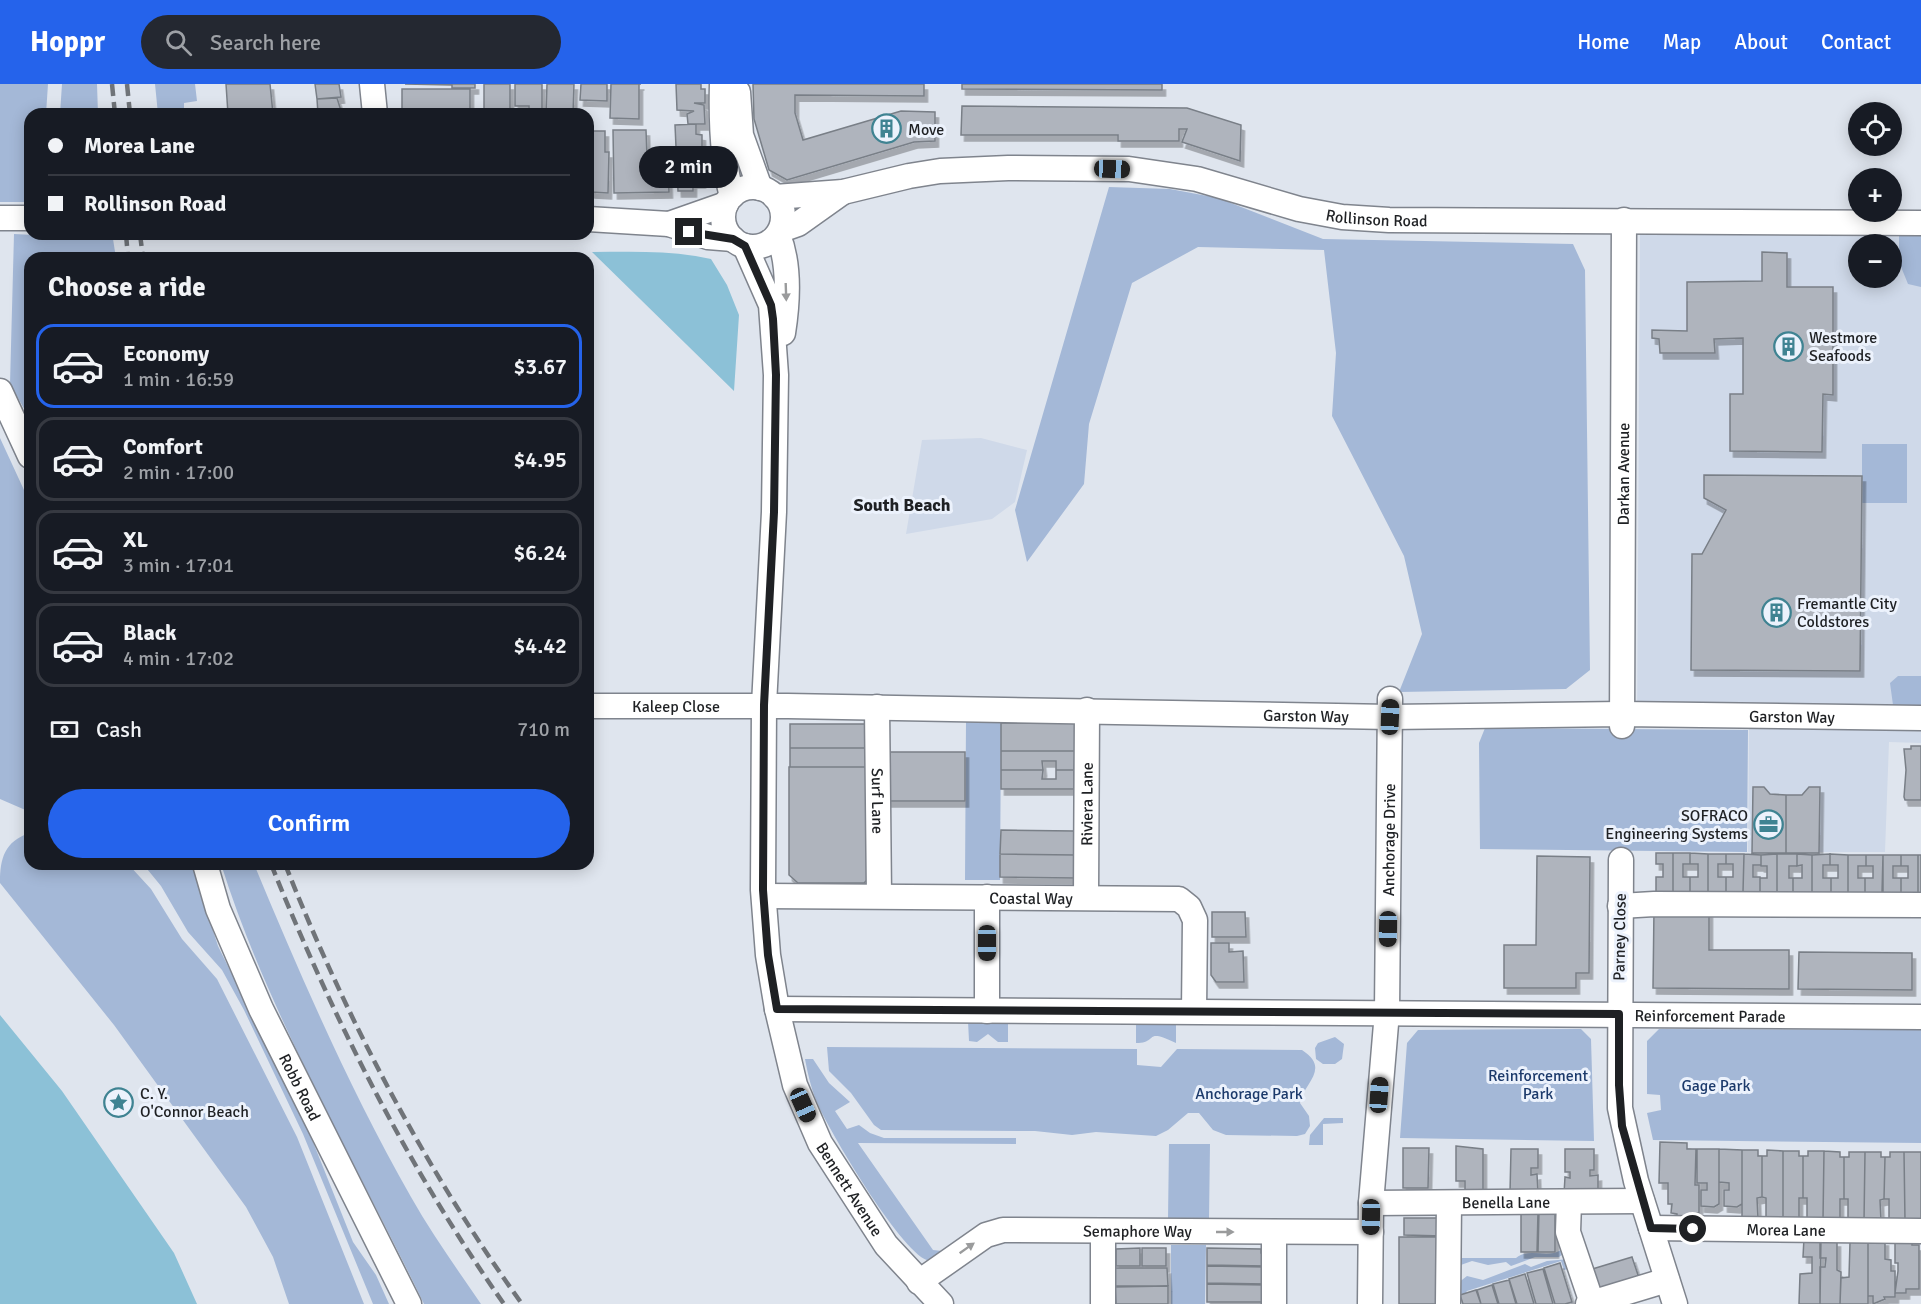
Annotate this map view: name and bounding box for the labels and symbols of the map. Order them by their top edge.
building icon: Move [871,113,903,145]
place label: Move [908,120,944,140]
callout: 2 min [640,145,738,187]
car [1094,159,1130,179]
street label: Rollinson Road [1324,205,1428,231]
route end [675,218,702,245]
one-way arrow [782,282,791,301]
place label: Westmore Seafoods [1809,328,1877,366]
building icon: Westmore Seafoods [1772,330,1804,362]
street label: Darkan Avenue [1614,423,1634,525]
district label: South Beach [853,494,951,516]
place label: Fremantle City Coldstores [1797,594,1897,632]
building icon: Fremantle City Coldstores [1760,596,1792,628]
street label: Kaleep Close [632,697,720,717]
car [1380,699,1400,735]
street label: Garston Way [1263,706,1349,727]
street label: Garston Way [1749,707,1835,728]
street label: Riviera Lane [1077,762,1098,846]
street label: Surf Lane [867,768,887,834]
street label: Anchorage Drive [1379,783,1400,896]
place label: SOFRACO Engineering Systems [1605,806,1748,844]
office icon: SOFRACO Engineering Systems [1753,808,1785,840]
street label: Coastal Way [989,889,1073,909]
street label: Parney Close [1609,893,1631,981]
car [1379,911,1397,947]
car [978,925,996,961]
street label: Reinforcement Parade [1634,1006,1786,1027]
street label: Robb Road [274,1051,324,1124]
park label: Reinforcement Park [1488,1066,1588,1104]
car [1369,1076,1389,1114]
park label: Gage Park [1681,1076,1751,1096]
place label: C. Y. O'Connor Beach [140,1084,249,1122]
park label: Anchorage Park [1195,1084,1303,1104]
car [787,1085,819,1125]
place icon: C. Y. O'Connor Beach [103,1086,135,1118]
street label: Bennett Avenue [811,1139,887,1240]
street label: Benella Lane [1462,1193,1550,1213]
car [1362,1199,1380,1235]
route start [1679,1215,1706,1242]
street label: Morea Lane [1746,1220,1826,1241]
street label: Semaphore Way [1083,1221,1192,1242]
one-way arrow [1215,1227,1234,1237]
one-way arrow [959,1242,975,1254]

